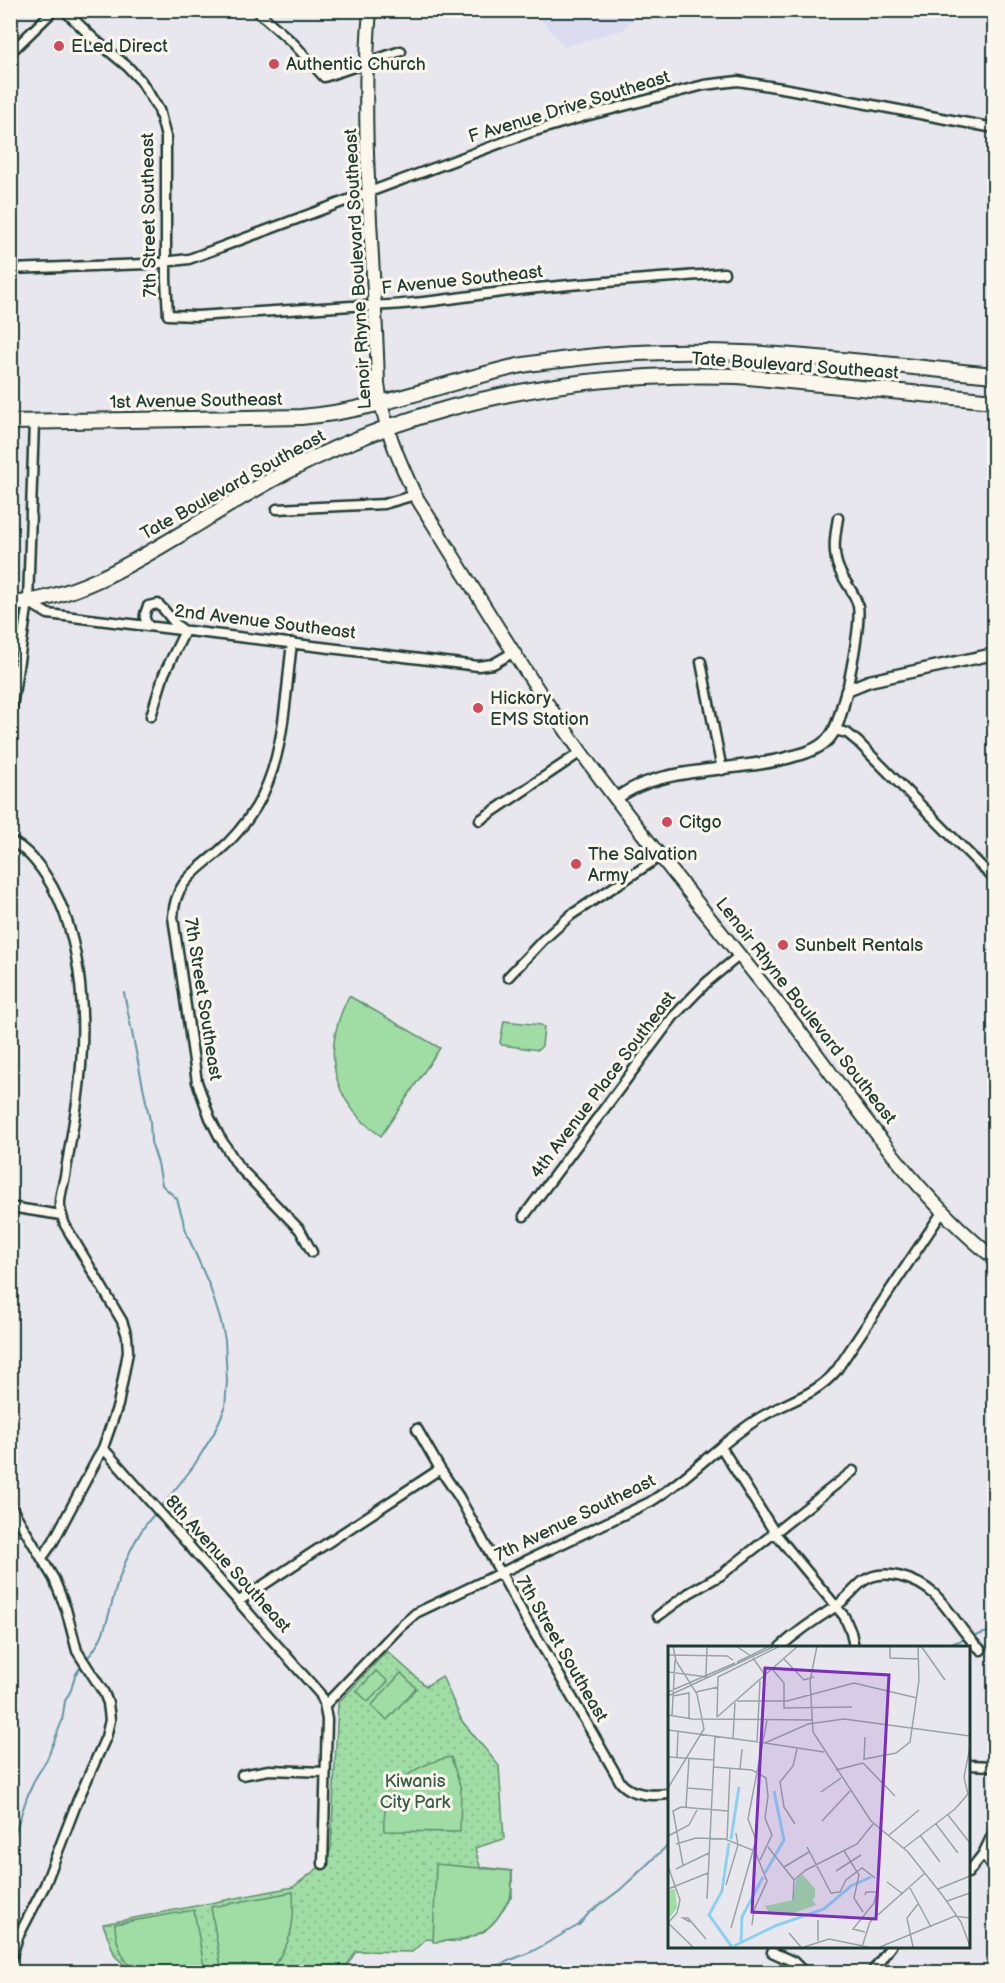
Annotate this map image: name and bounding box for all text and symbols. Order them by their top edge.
place label: ELed Direct [71,36,168,57]
marker: ELed Direct [52,39,66,53]
place label: Authentic Church [286,54,426,75]
marker: Authentic Church [267,57,281,71]
street label: F Avenue Drive Southeast [466,66,673,148]
street label: Lenoir Rhyne Boulevard Southeast [340,128,376,410]
street label: 7th Street Southeast [137,132,161,297]
street label: F Avenue Southeast [380,261,544,299]
street label: Tate Boulevard Southeast [691,348,900,384]
street label: 1st Avenue Southeast [109,389,283,413]
street label: Tate Boulevard Southeast [137,425,329,545]
street label: 2nd Avenue Southeast [173,600,357,644]
place label: Hickory EMS Station [490,688,589,730]
marker: Hickory EMS Station [471,701,485,715]
place label: Citgo [679,812,722,833]
marker: Citgo [660,815,674,829]
place label: The Salvation Army [588,844,697,886]
marker: The Salvation Army [569,857,583,871]
street label: Lenoir Rhyne Boulevard Southeast [711,894,901,1129]
street label: 7th Street Southeast [180,916,226,1082]
place label: Sunbelt Rentals [795,935,923,956]
marker: Sunbelt Rentals [776,938,790,952]
street label: 4th Avenue Place Southeast [526,987,680,1183]
street label: 7th Avenue Southeast [491,1470,659,1566]
street label: 8th Avenue Southeast [161,1491,295,1637]
street label: 7th Street Southeast [512,1573,612,1726]
inset map [668,1646,969,1947]
park label: Kiwanis City Park [380,1771,450,1813]

